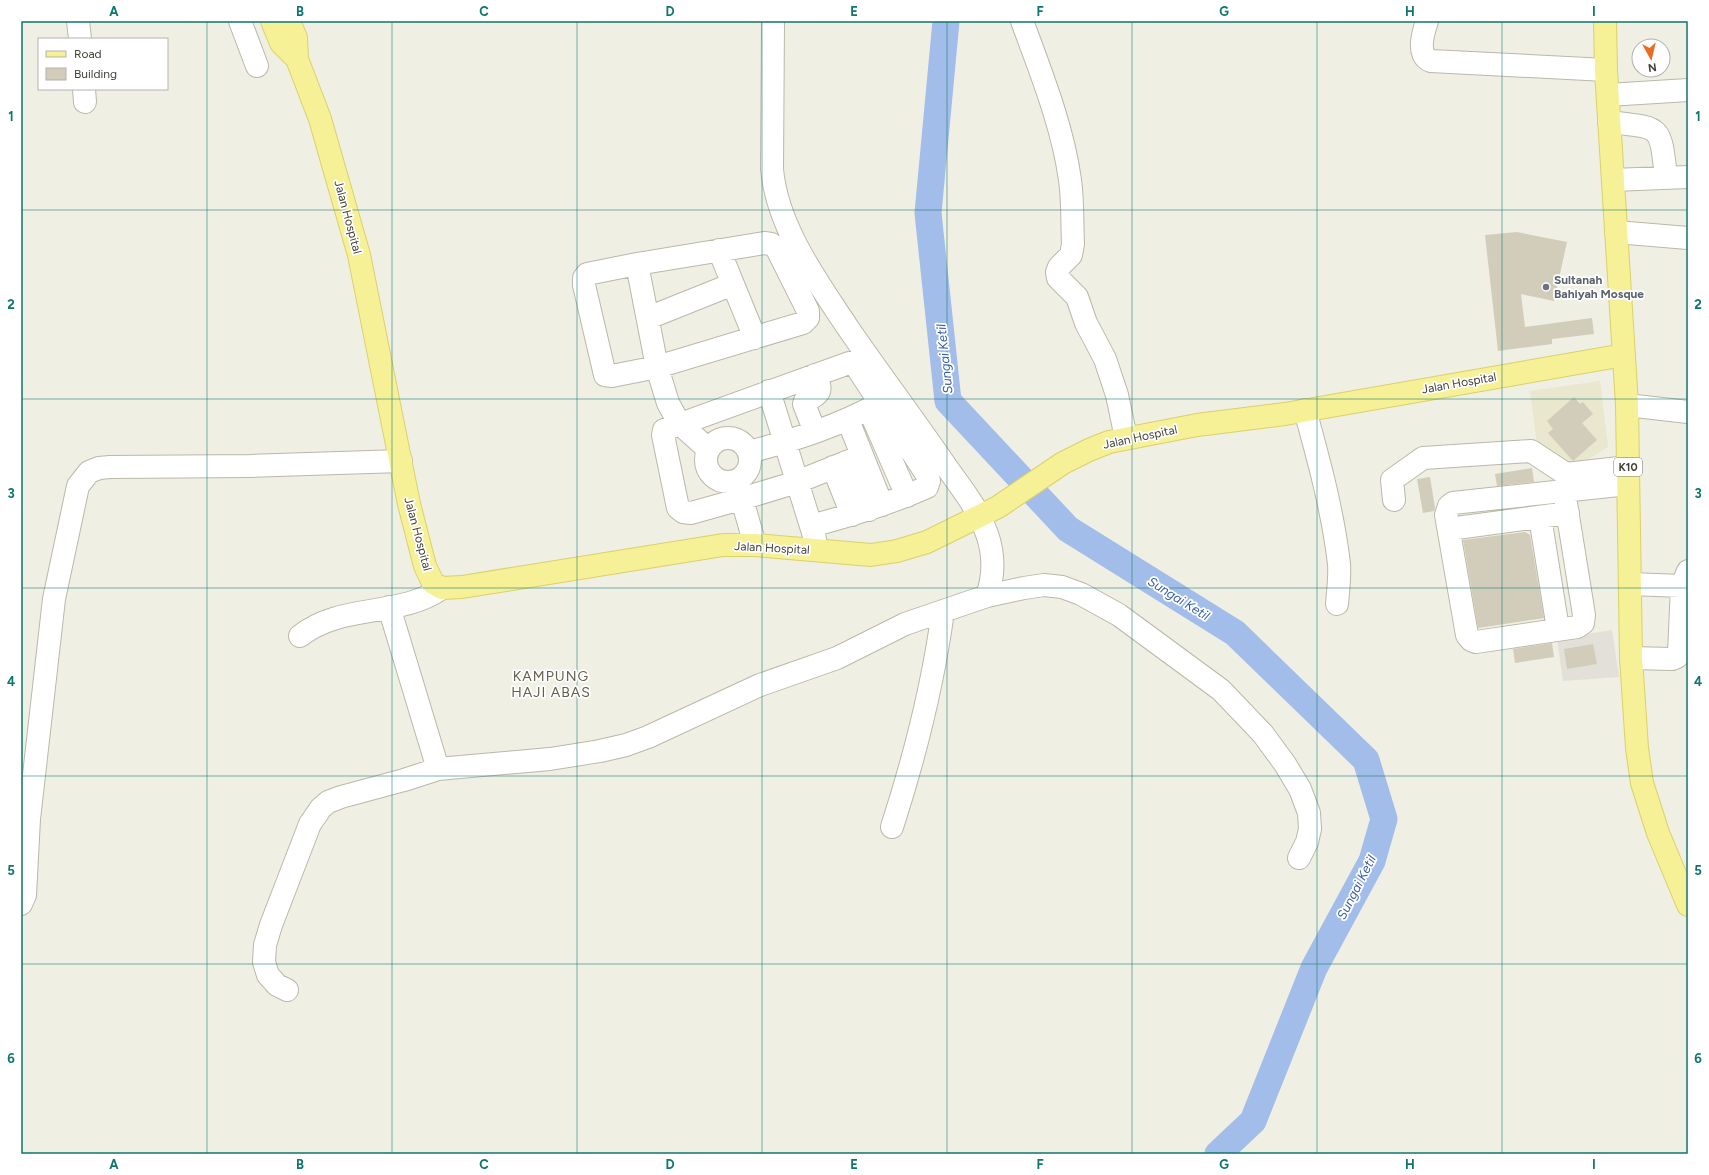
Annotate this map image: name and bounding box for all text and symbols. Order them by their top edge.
text: A [109,4,119,19]
text: B [296,4,304,19]
text: C [479,4,489,19]
text: D [665,4,675,19]
text: E [850,4,858,19]
text: F [1036,4,1044,19]
text: G [1219,4,1229,19]
text: H [1405,4,1415,19]
text: I [1592,4,1596,19]
legend [38,38,168,90]
north arrow [1631,38,1671,78]
text: Road [74,47,102,61]
text: N [1647,60,1657,74]
text: Building [74,67,117,81]
text: 1 [8,109,14,124]
text: 1 [1695,109,1701,124]
street label: Jalan Hospital [331,179,365,255]
place label: Sultanah Bahiyah Mosque [1554,273,1644,301]
marker: Sultanah Bahiyah Mosque [1541,282,1551,292]
text: 2 [7,297,15,312]
text: 2 [1694,297,1702,312]
water label: Sungai Ketil [933,323,956,394]
street label: Jalan Hospital [1421,370,1497,396]
street label: Jalan Hospital [1102,422,1178,452]
road number: K10 [1614,458,1642,476]
text: 3 [7,486,15,501]
text: 3 [1694,486,1702,501]
street label: Jalan Hospital [401,496,435,572]
street label: Jalan Hospital [734,539,810,557]
water label: Sungai Ketil [1145,574,1212,623]
district label: KAMPUNG HAJI ABAS [511,668,591,701]
text: 4 [7,674,15,689]
text: 4 [1694,674,1702,689]
water label: Sungai Ketil [1334,853,1379,922]
text: 5 [7,863,15,878]
text: 5 [1694,863,1702,878]
text: 6 [7,1051,15,1066]
text: 6 [1694,1051,1702,1066]
text: A [109,1157,119,1172]
text: B [296,1157,304,1172]
text: C [479,1157,489,1172]
text: D [665,1157,675,1172]
text: E [850,1157,858,1172]
text: F [1036,1157,1044,1172]
text: G [1219,1157,1229,1172]
text: H [1405,1157,1415,1172]
text: I [1592,1157,1596,1172]

